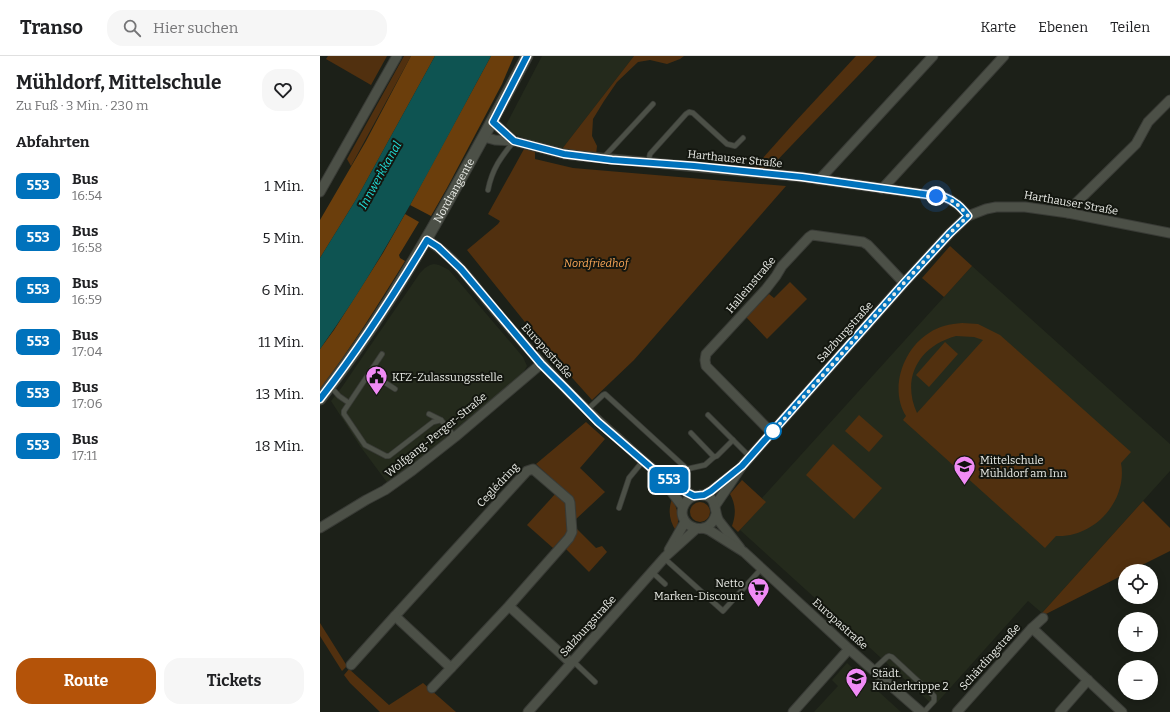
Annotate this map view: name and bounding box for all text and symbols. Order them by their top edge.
search box [107,10,387,46]
text: Transo [20,16,83,39]
icon: search [121,17,143,39]
text: Hier suchen [153,19,238,37]
text: Karte [981,19,1016,36]
text: Ebenen [1038,19,1088,36]
text: Teilen [1110,19,1150,36]
button: heart [262,69,304,111]
text: Mühldorf, Mittelschule [16,71,221,94]
text: Zu Fuß · 3 Min. · 230 m [16,98,148,113]
text: Abfahrten [16,133,90,151]
water label: Innwerkkanal [356,139,404,211]
street label: Harthauser Straße [687,148,783,170]
street label: Nordtangente [431,156,477,225]
text: Bus [72,170,98,188]
text: 553 [26,177,50,194]
text: 1 Min. [264,177,304,195]
your location [926,186,946,206]
text: 16:54 [72,188,102,203]
street label: Harthauser Straße [1023,188,1119,218]
text: Bus [72,222,98,240]
text: 553 [26,229,50,246]
text: 5 Min. [262,229,304,247]
text: 16:58 [72,240,102,255]
street label: Halleinstraße [724,254,778,316]
park label: Nordfriedhof [564,257,630,270]
text: Bus [72,274,98,292]
text: 553 [26,281,50,298]
text: 6 Min. [262,281,304,299]
text: 16:59 [72,292,102,307]
street label: Salzburgstraße [814,299,876,365]
street label: Europastraße [519,321,575,381]
text: Bus [72,326,98,344]
text: 553 [26,333,50,350]
text: 11 Min. [258,333,304,351]
text: 17:04 [72,344,102,359]
public building icon: KFZ-Zulassungsstelle [363,364,389,397]
place label: KFZ-Zulassungsstelle [392,371,503,384]
text: Bus [72,378,98,396]
text: 553 [26,385,50,402]
text: 13 Min. [256,385,304,403]
street label: Wolfgang-Perger-Straße [383,390,489,480]
text: 17:06 [72,396,102,411]
unlabelled marker [764,422,782,440]
text: Bus [72,430,98,448]
text: 553 [26,437,50,454]
text: 18 Min. [255,437,304,455]
text: 17:11 [72,448,97,463]
school or university icon: Mittelschule Mühldorf am Inn [952,453,978,486]
place label: Mittelschule Mühldorf am Inn [980,454,1067,480]
street label: Ceglédring [474,460,522,510]
line badge: 553 [646,467,692,493]
text: 553 [657,471,681,488]
map controls [1118,564,1158,700]
button: locate [1118,564,1158,604]
supermarket icon: Netto Marken-Discount [746,576,772,609]
place label: Netto Marken-Discount [654,577,744,603]
street label: Salzburgstraße [557,593,619,659]
street label: Europastraße [810,596,870,652]
button: + [1118,612,1158,652]
street label: Schärdingstraße [957,621,1023,693]
button: Route [16,658,156,704]
button: Tickets [164,658,304,704]
button: − [1118,660,1158,700]
school or university icon: Städt. Kinderkrippe 2 [843,666,869,699]
place label: Städt. Kinderkrippe 2 [872,667,948,693]

